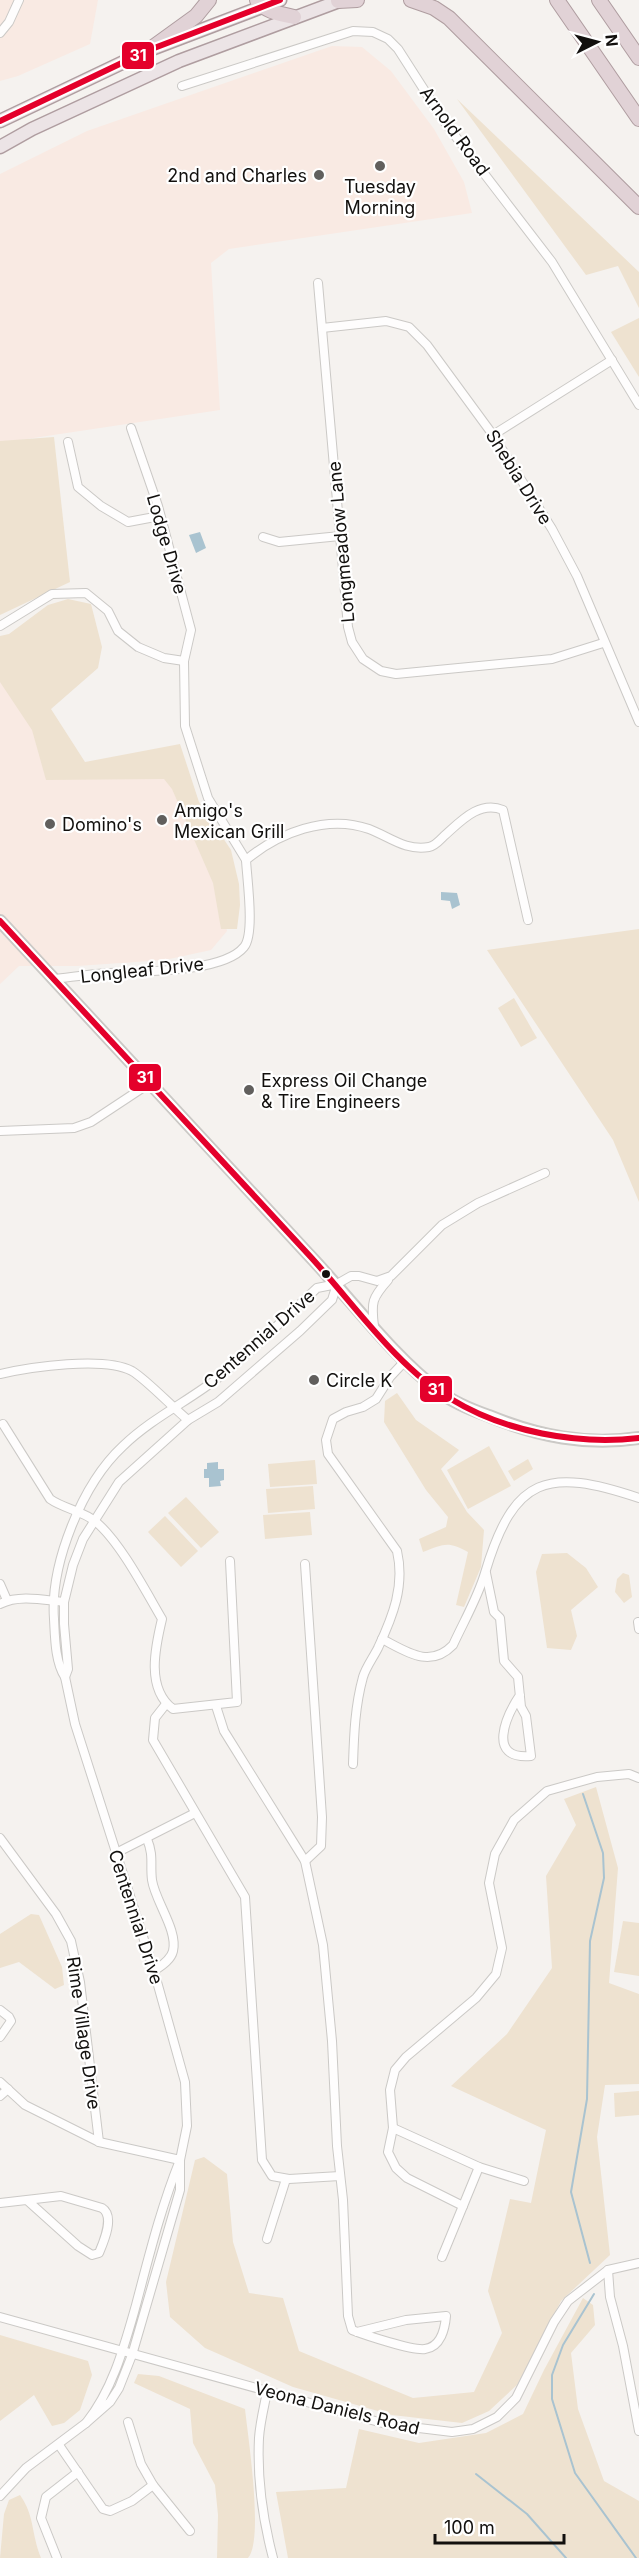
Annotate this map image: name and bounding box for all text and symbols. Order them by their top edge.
north arrow [567,12,627,72]
text: N [601,33,623,48]
line badge: 31 [121,41,155,70]
text: 31 [129,45,147,65]
street label: Arnold Road [416,82,494,180]
marker: Tuesday Morning [373,159,387,173]
place label: 2nd and Charles [167,165,307,186]
marker: 2nd and Charles [312,168,326,182]
place label: Tuesday Morning [344,176,416,218]
street label: Shebia Drive [482,426,556,528]
street label: Longmeadow Lane [323,460,359,624]
street label: Lodge Drive [143,491,191,597]
place label: Amigo's Mexican Grill [174,800,284,842]
marker: Amigo's Mexican Grill [155,813,169,827]
place label: Domino's [62,814,142,835]
marker: Domino's [43,817,57,831]
street label: Longleaf Drive [79,953,205,987]
line badge: 31 [128,1063,162,1092]
text: 31 [136,1067,154,1087]
place label: Express Oil Change & Tire Engineers [261,1070,427,1112]
marker: Express Oil Change & Tire Engineers [242,1083,256,1097]
unlabelled marker [320,1268,332,1280]
street label: Centennial Drive [199,1285,319,1393]
place label: Circle K [326,1370,392,1391]
marker: Circle K [307,1373,321,1387]
line badge: 31 [419,1375,453,1403]
text: 31 [427,1379,445,1399]
street label: Centennial Drive [104,1847,168,1987]
street label: Rime Village Drive [63,1955,105,2111]
street label: Veona Daniels Road [252,2377,422,2439]
scale bar [435,2507,564,2545]
text: 100 m [444,2517,495,2538]

